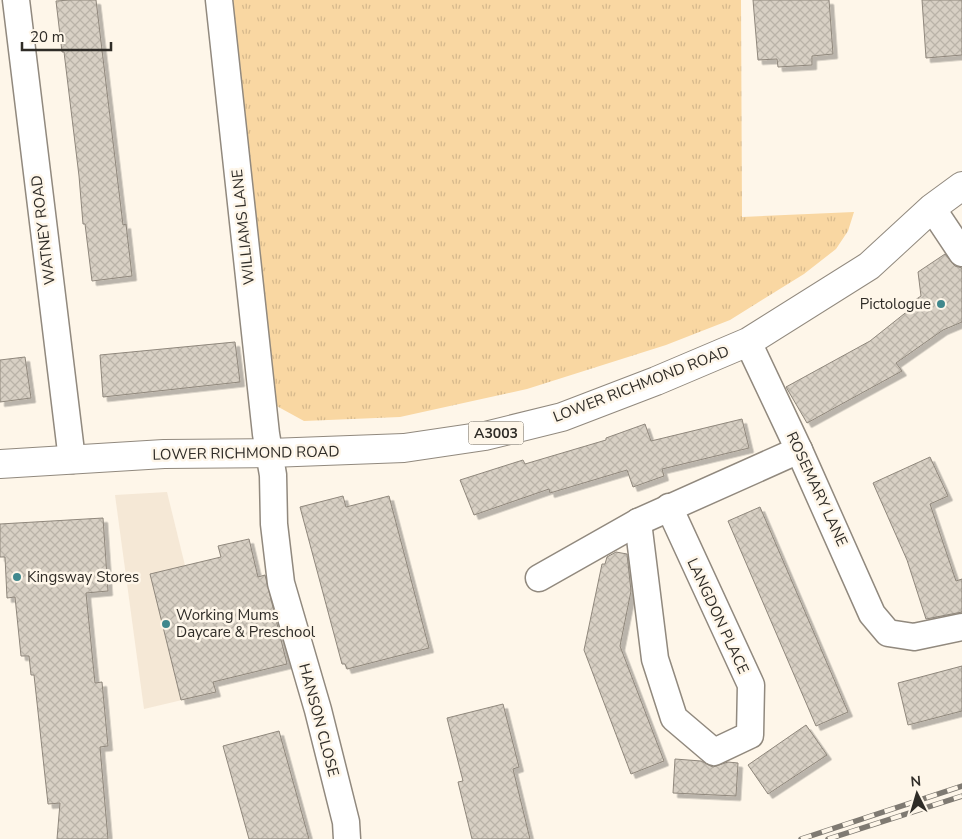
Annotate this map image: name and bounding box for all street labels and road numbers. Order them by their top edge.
street label: WILLIAMS LANE [227,168,259,286]
street label: WATNEY ROAD [26,174,60,286]
street label: LOWER RICHMOND ROAD [550,341,732,427]
road number: A3003 [468,422,524,444]
street label: ROSEMARY LANE [782,428,852,550]
street label: LOWER RICHMOND ROAD [152,441,340,465]
street label: LANGDON PLACE [682,555,754,677]
street label: HANSON CLOSE [294,661,344,779]

